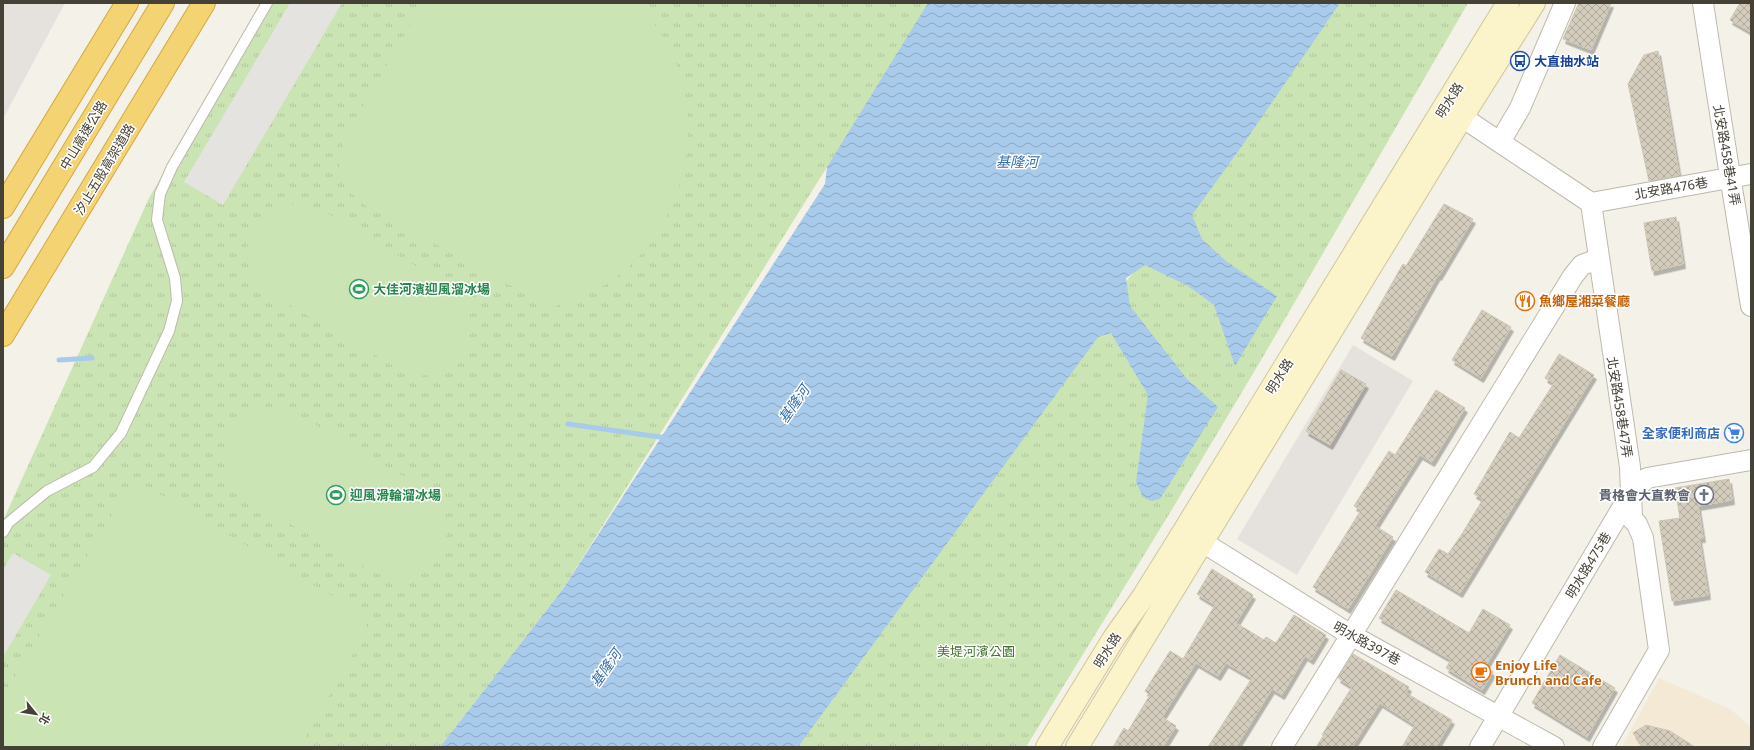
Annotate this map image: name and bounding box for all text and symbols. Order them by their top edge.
bus stop icon: 大直抽水站 [1509,50,1531,72]
place label: 大直抽水站 [1534,52,1599,70]
street label: 明水路 [1431,79,1467,121]
street label: 中山高速公路 [55,97,111,173]
street label: 北安路458巷41弄 [1709,103,1745,207]
street label: 汐止五股高架道路 [69,120,139,218]
water label: 基隆河 [996,152,1041,171]
street label: 北安路476巷 [1633,173,1709,203]
sports icon: 大佳河濱迎風溜冰場 [348,278,370,300]
place label: 大佳河濱迎風溜冰場 [373,280,490,298]
restaurant icon: 魚鄉屋湘菜餐廳 [1514,290,1536,312]
place label: 魚鄉屋湘菜餐廳 [1539,292,1630,310]
street label: 明水路 [1261,355,1297,397]
street label: 北安路458巷47弄 [1603,355,1637,459]
water label: 基隆河 [774,379,815,426]
supermarket icon: 全家便利商店 [1723,422,1745,444]
place label: 全家便利商店 [1642,424,1720,442]
sports icon: 迎風滑輪溜冰場 [325,484,347,506]
church icon: 貴格會大直教會 [1693,484,1715,506]
place label: 迎風滑輪溜冰場 [350,486,441,504]
place label: 貴格會大直教會 [1599,486,1691,504]
street label: 明水路475巷 [1561,529,1615,601]
street label: 明水路397巷 [1330,617,1404,669]
street label: 明水路 [1089,629,1125,671]
park label: 美堤河濱公園 [937,642,1015,660]
water label: 基隆河 [586,643,627,690]
place label: Enjoy Life Brunch and Cafe [1495,656,1602,689]
cafe icon: Enjoy Life Brunch and Cafe [1470,661,1492,683]
north arrow [16,694,56,734]
text: 北 [36,711,54,728]

